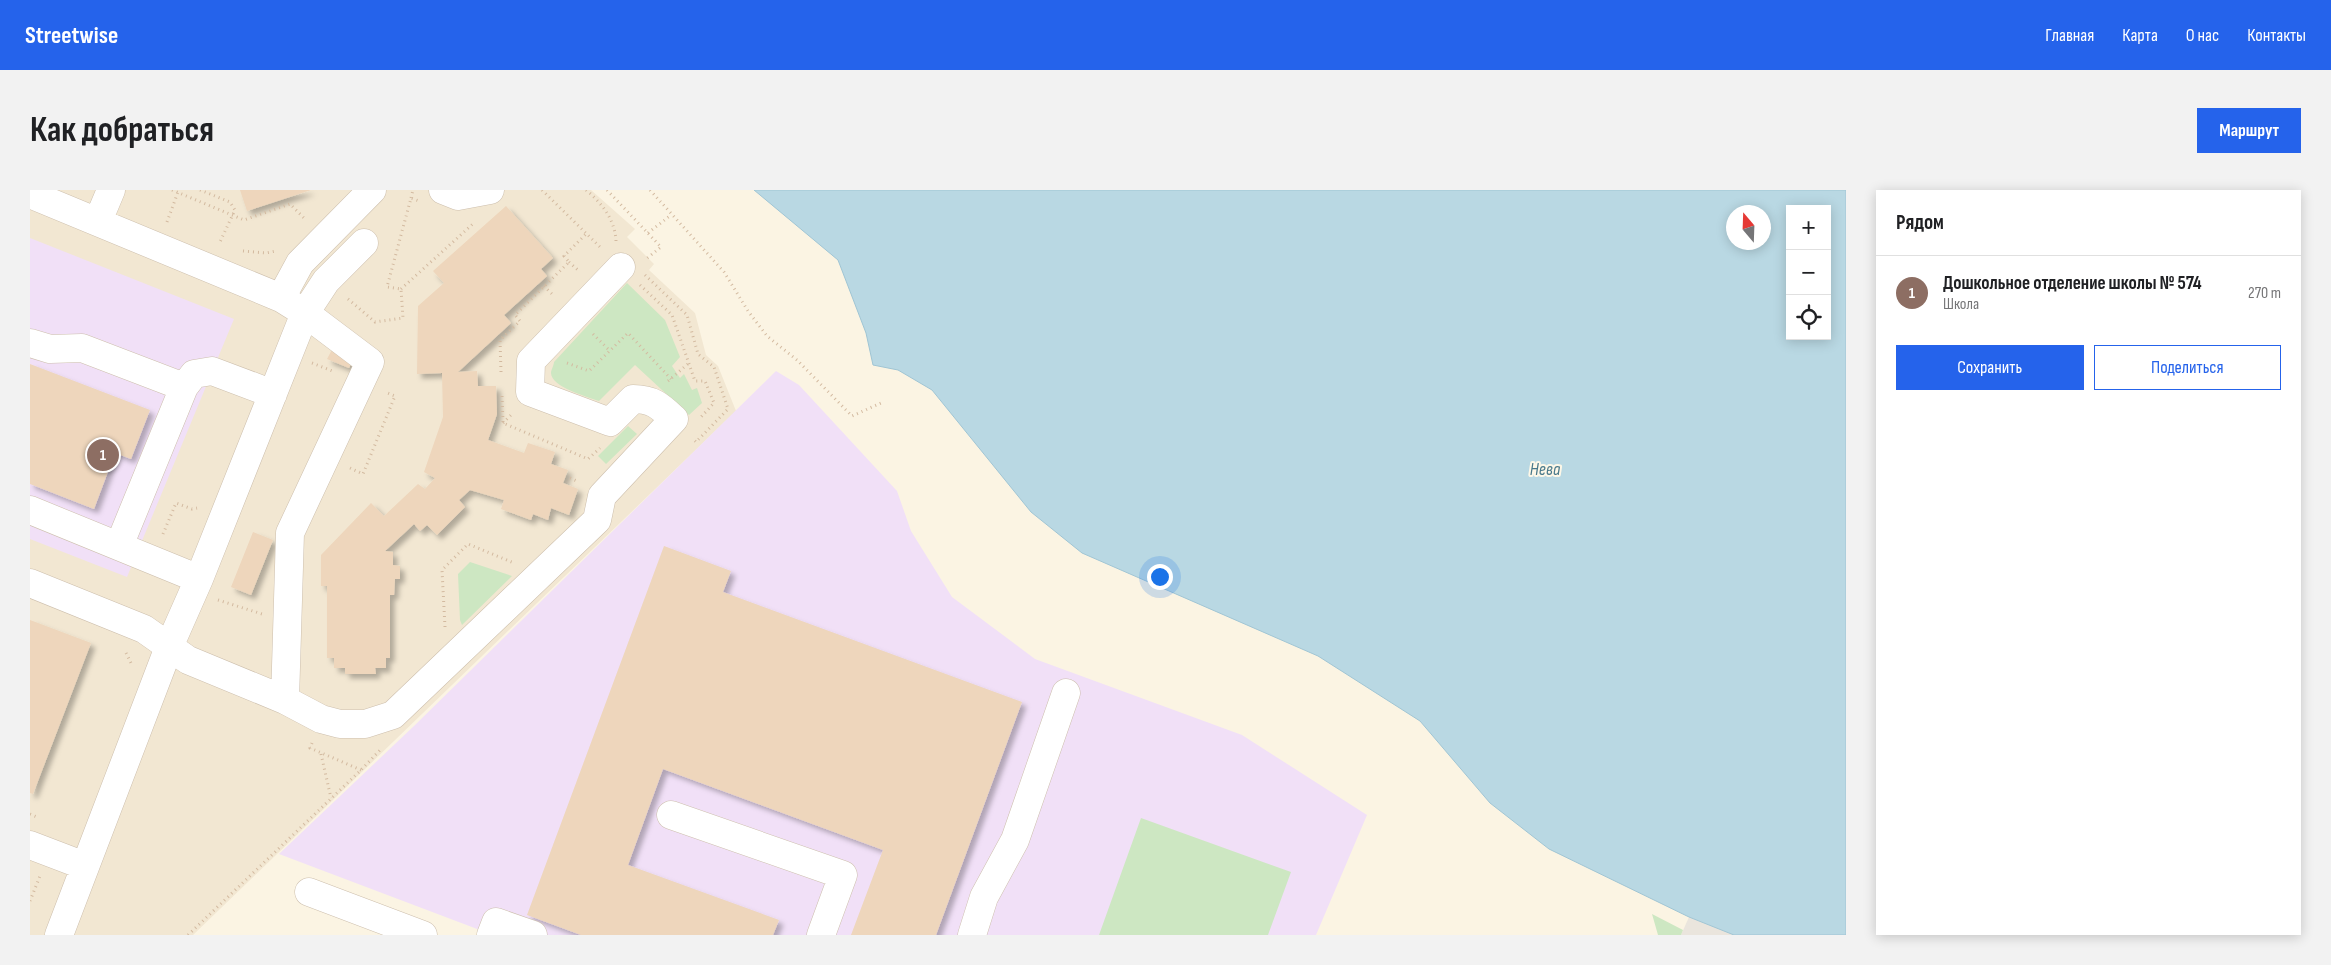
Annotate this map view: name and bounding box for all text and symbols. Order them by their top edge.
text: Streetwise [25,21,118,50]
text: Главная [2045,25,2094,46]
text: Карта [2122,25,2158,46]
text: О нас [2186,25,2219,46]
text: Контакты [2247,25,2306,46]
button: Маршрут [2197,108,2301,153]
text: Как добраться [30,109,214,152]
north arrow [1726,205,1771,250]
map controls [1786,205,1831,340]
button: + [1786,205,1831,250]
text: Рядом [1896,210,1944,235]
button: − [1786,250,1831,295]
text: Дошкольное отделение школы № 574 [1943,272,2202,295]
text: 1 [1909,284,1915,303]
text: 270 m [2248,284,2281,303]
button: locate [1786,295,1831,340]
text: Школа [1943,295,1979,314]
button: Сохранить [1896,345,2084,390]
button: Поделиться [2094,345,2281,390]
pin: 1 [87,436,119,474]
water label: Нева [1530,459,1561,480]
your location [1147,564,1173,590]

